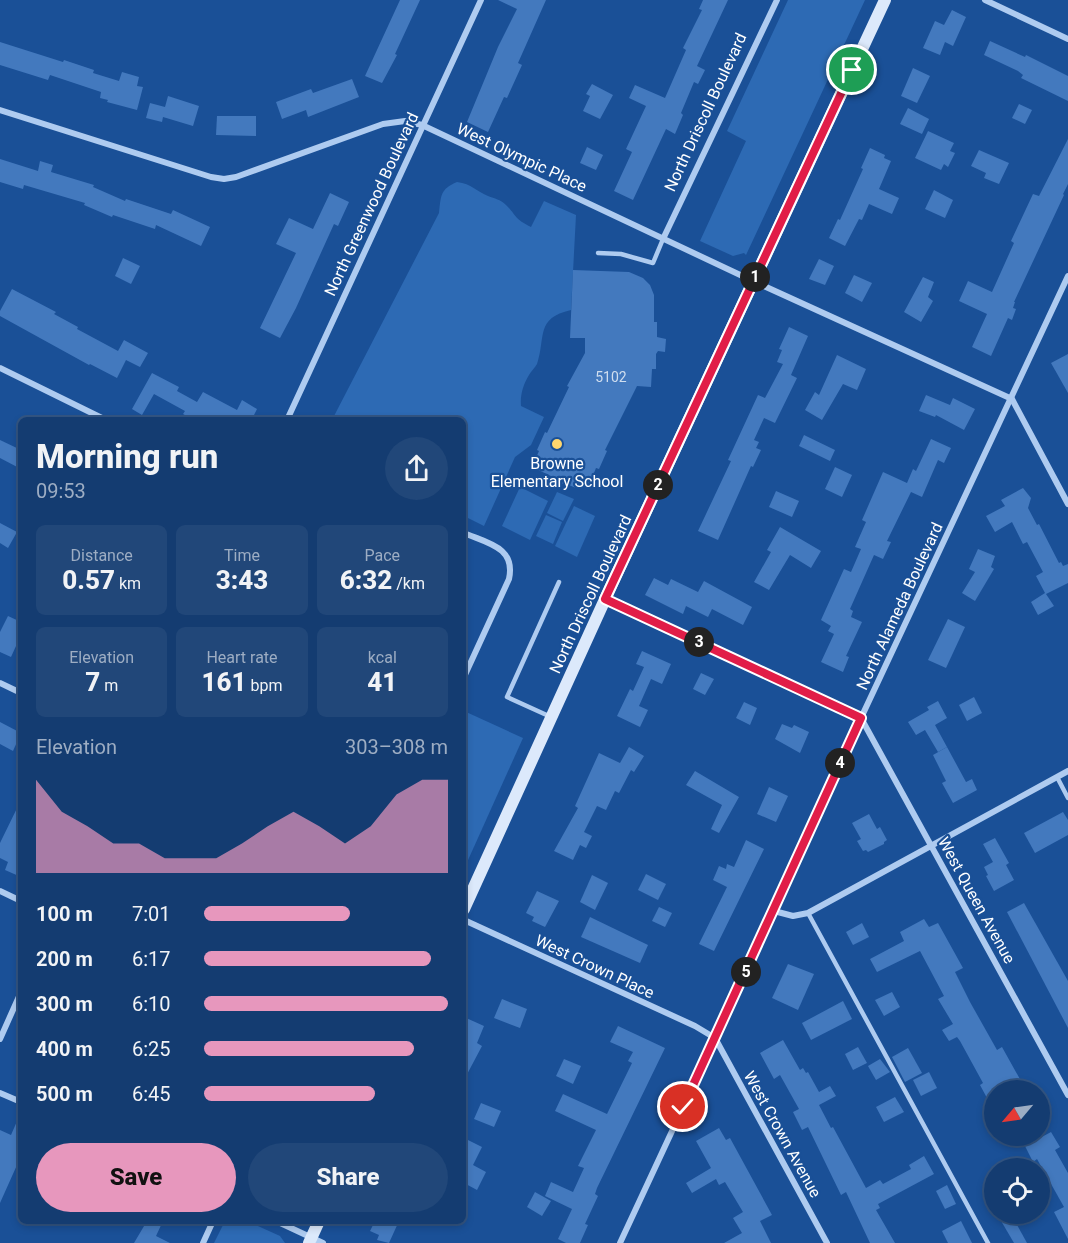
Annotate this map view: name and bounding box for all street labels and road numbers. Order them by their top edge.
street label: North Driscoll Boulevard [660,30,751,194]
street label: North Greenwood Boulevard [320,109,422,299]
street label: West Olympic Place [454,119,590,196]
street label: North Driscoll Boulevard [545,512,636,676]
street label: North Alameda Boulevard [852,520,947,693]
street label: West Queen Avenue [934,834,1019,967]
street label: West Crown Place [532,931,657,1002]
street label: West Crown Avenue [740,1068,825,1201]

